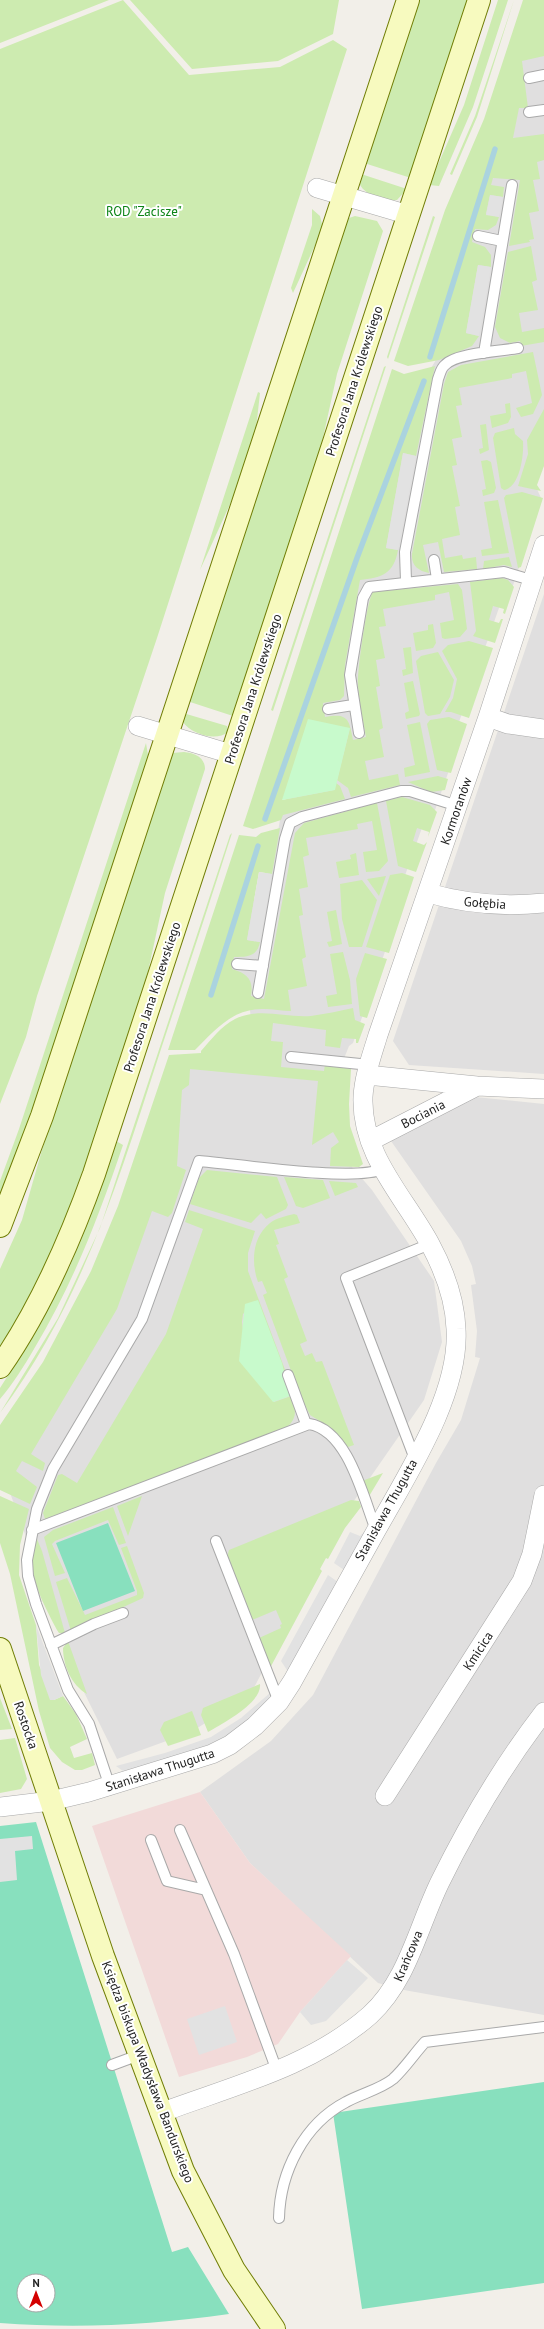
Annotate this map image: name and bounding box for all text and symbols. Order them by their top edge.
park label: ROD "Zacisze" [106,203,182,220]
street label: Profesora Jana Królewskiego [322,304,386,458]
street label: Profesora Jana Królewskiego [221,612,285,766]
street label: Kormoranów [436,774,476,847]
street label: Gołębia [463,893,507,913]
street label: Profesora Jana Królewskiego [120,920,184,1074]
street label: Bociania [398,1096,448,1132]
street label: Stanisława Thugutta [351,1456,421,1564]
street label: Kmicica [459,1628,497,1674]
street label: Rostocka [10,1699,42,1751]
street label: Stanisława Thugutta [103,1744,217,1796]
street label: Krańcowa [390,1928,426,1984]
street label: Księdza biskupa Władysława Bandurskiego [98,1959,198,2185]
north arrow [16,2273,56,2313]
text: N [32,2276,40,2290]

